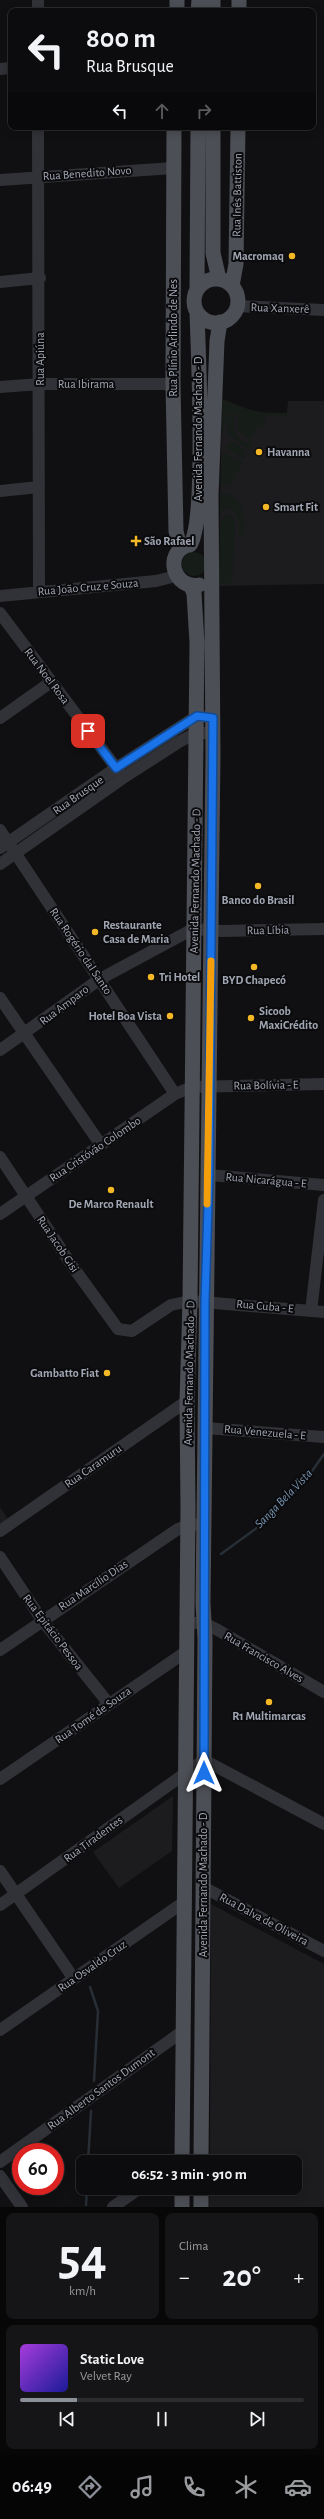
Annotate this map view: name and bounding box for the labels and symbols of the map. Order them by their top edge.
street label: Rua Inês Battiston [230,153,244,237]
street label: Rua Benedito Novo [42,164,132,182]
place label: Macromaq [233,250,284,262]
marker: Macromaq [287,251,297,261]
street label: Rua Plínio Arlindo de Nes [167,279,179,397]
street label: Rua Xanxerê [250,301,310,315]
street label: Rua Apiúna [34,332,46,386]
street label: Avenida Fernando Machado - D [192,356,204,501]
street label: Rua Ibirama [58,378,115,390]
place label: Havanna [267,446,310,458]
marker: Havanna [254,447,264,457]
place label: Smart Fit [274,501,318,513]
marker: Smart Fit [261,502,271,512]
place label: São Rafael [144,535,194,547]
marker: São Rafael [131,536,141,546]
street label: Rua João Cruz e Souza [37,577,139,597]
street label: Rua Noel Rosa [22,646,72,707]
pin [71,714,105,748]
street label: Rua Brusque [51,773,105,817]
street label: Avenida Fernando Machado - D [188,808,202,954]
marker: Banco do Brasil [253,881,263,891]
place label: Banco do Brasil [221,894,295,906]
street label: Rua Rogério dal Santo [48,906,114,997]
place label: Restaurante Casa de Maria [103,919,169,945]
street label: Rua Líbia [247,924,290,936]
marker: Restaurante Casa de Maria [90,927,100,937]
marker: BYD Chapecó [249,962,259,972]
place label: Tri Hotel [159,971,200,983]
marker: Tri Hotel [146,972,156,982]
place label: BYD Chapecó [222,974,286,986]
street label: Rua Amparo [37,983,91,1027]
place label: Sicoob MaxiCrédito [259,1005,318,1031]
place label: Hotel Boa Vista [88,1010,162,1022]
marker: Hotel Boa Vista [165,1011,175,1021]
marker: Sicoob MaxiCrédito [246,1013,256,1023]
street label: Rua Bolívia - E [233,1078,299,1092]
street label: Rua Cristóvão Colombo [47,1114,143,1184]
street label: Rua Nicarágua - E [225,1170,307,1190]
marker: De Marco Renault [106,1185,116,1195]
place label: De Marco Renault [69,1198,153,1210]
street label: Rua Jacob Gisi [35,1214,81,1274]
street label: Rua Cuba - E [236,1298,294,1314]
street label: Avenida Fernando Machado - D [182,1300,196,1446]
place label: Gambatto Fiat [30,1367,99,1379]
marker: Gambatto Fiat [102,1368,112,1378]
street label: Rua Venezuela - E [224,1422,307,1442]
street label: Rua Caramuru [62,1442,124,1490]
water label: Sanga Bela Vista [253,1467,316,1531]
street label: Rua Marcílio Dias [56,1557,130,1613]
street label: Rua Epitácio Pessoa [21,1592,86,1672]
street label: Rua Francisco Alves [222,1629,306,1685]
street label: Rua Tomé de Souza [53,1684,134,1746]
marker: R1 Multimarcas [264,1697,274,1707]
place label: R1 Multimarcas [232,1710,306,1722]
position arrow [183,1752,225,1794]
street label: Avenida Fernando Machado - D [197,1812,209,1957]
street label: Rua Tiradentes [61,1814,125,1864]
street label: Rua Dalva de Oliveira [218,1891,311,1948]
street label: Rua Osvaldo Cruz [56,1938,128,1994]
street label: Rua Alberto Santos Dumont [45,2046,157,2132]
speed limit sign: 60 [12,2143,64,2195]

